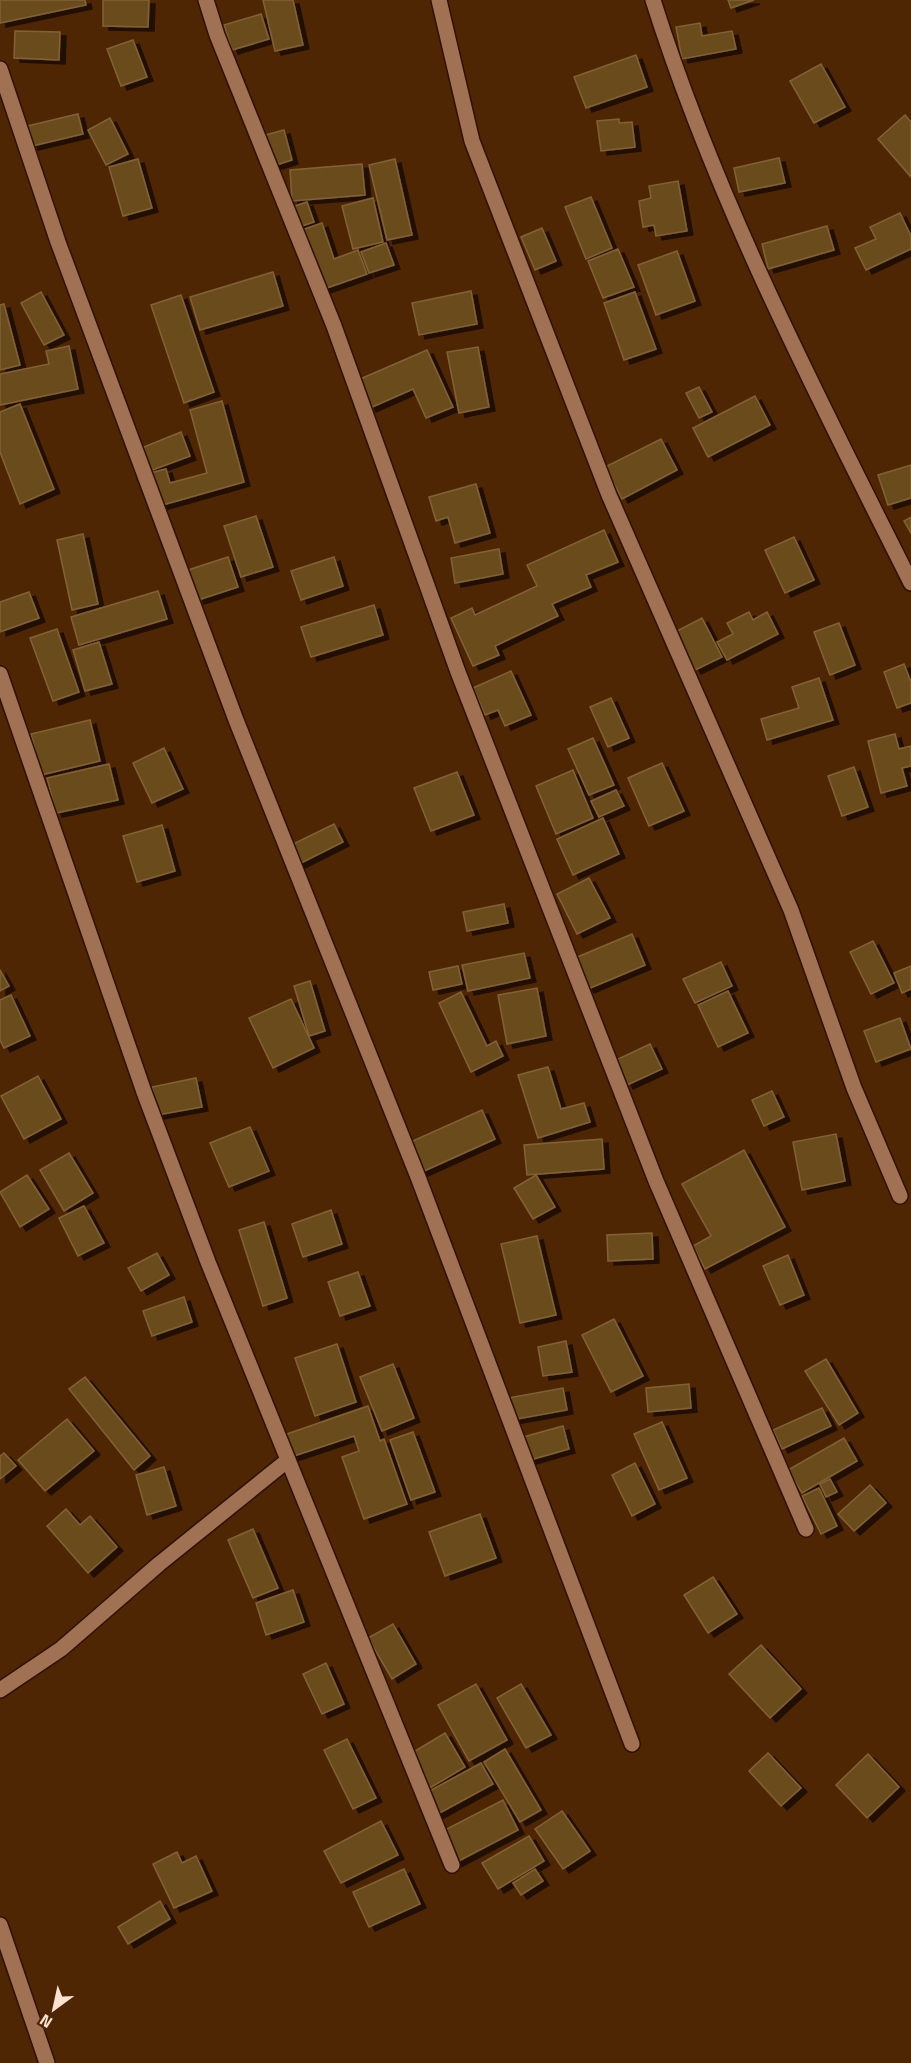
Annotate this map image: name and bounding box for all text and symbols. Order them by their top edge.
north arrow [24,1979,84,2039]
text: N [35,2008,57,2035]

